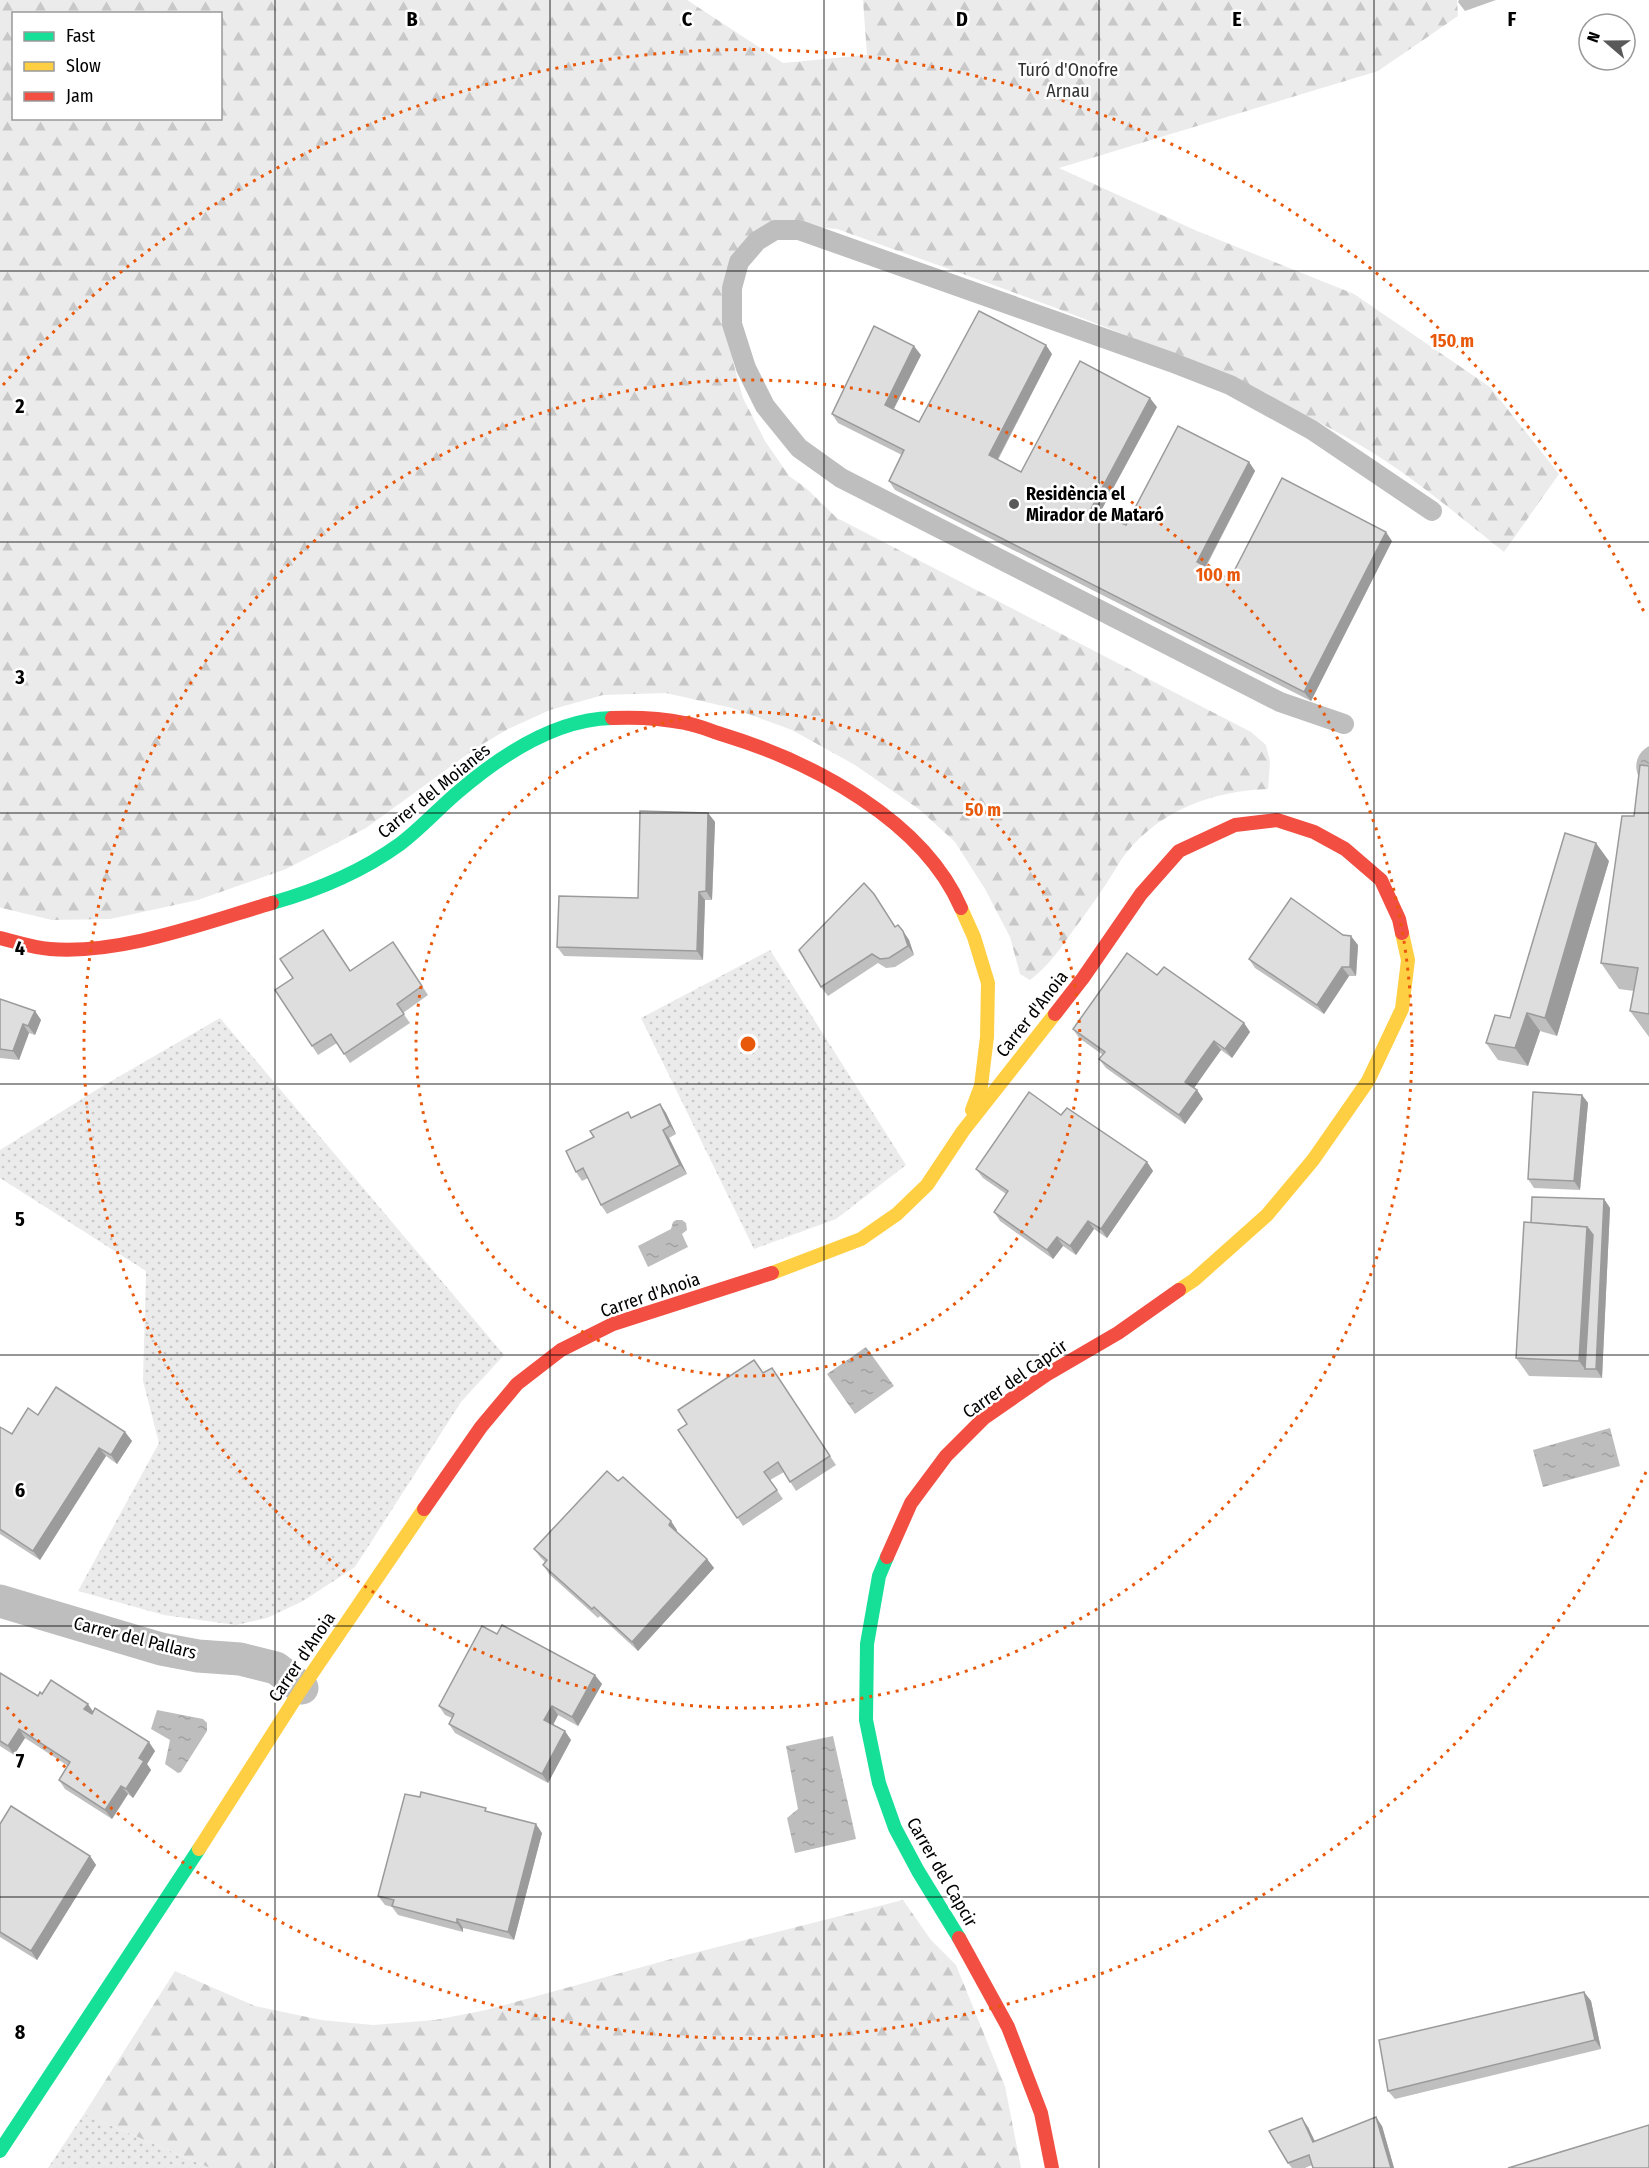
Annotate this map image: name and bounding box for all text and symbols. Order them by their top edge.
text: B [406,7,418,31]
text: C [682,7,693,31]
text: D [956,7,968,31]
text: E [1232,7,1242,31]
text: F [1508,7,1517,31]
legend [12,12,222,120]
north arrow [1577,12,1637,72]
text: Fast [66,25,95,47]
text: N [1583,29,1604,45]
text: Slow [66,55,101,77]
park label: Turó d'Onofre Arnau [1018,59,1118,102]
text: Jam [66,85,94,107]
text: 150 m [1430,330,1474,352]
text: 2 [14,394,25,418]
place label: Residència el Mirador de Mataró [1026,483,1164,526]
marker: Residència el Mirador de Mataró [1007,497,1021,511]
text: 100 m [1196,564,1240,586]
text: 3 [14,665,25,689]
street label: Carrer del Moianès [373,739,495,843]
text: 50 m [965,799,1001,821]
text: 4 [15,936,25,960]
street label: Carrer d'Anoia [991,966,1073,1062]
centre of rings [738,1034,758,1054]
text: 5 [15,1207,25,1231]
street label: Carrer d'Anoia [597,1268,703,1322]
street label: Carrer del Capcir [958,1334,1072,1423]
text: 6 [15,1478,25,1502]
street label: Carrer d'Anoia [264,1608,340,1706]
street label: Carrer del Pallars [71,1612,199,1664]
text: 7 [16,1749,25,1773]
street label: Carrer del Capcir [902,1813,983,1931]
text: 8 [15,2020,26,2044]

